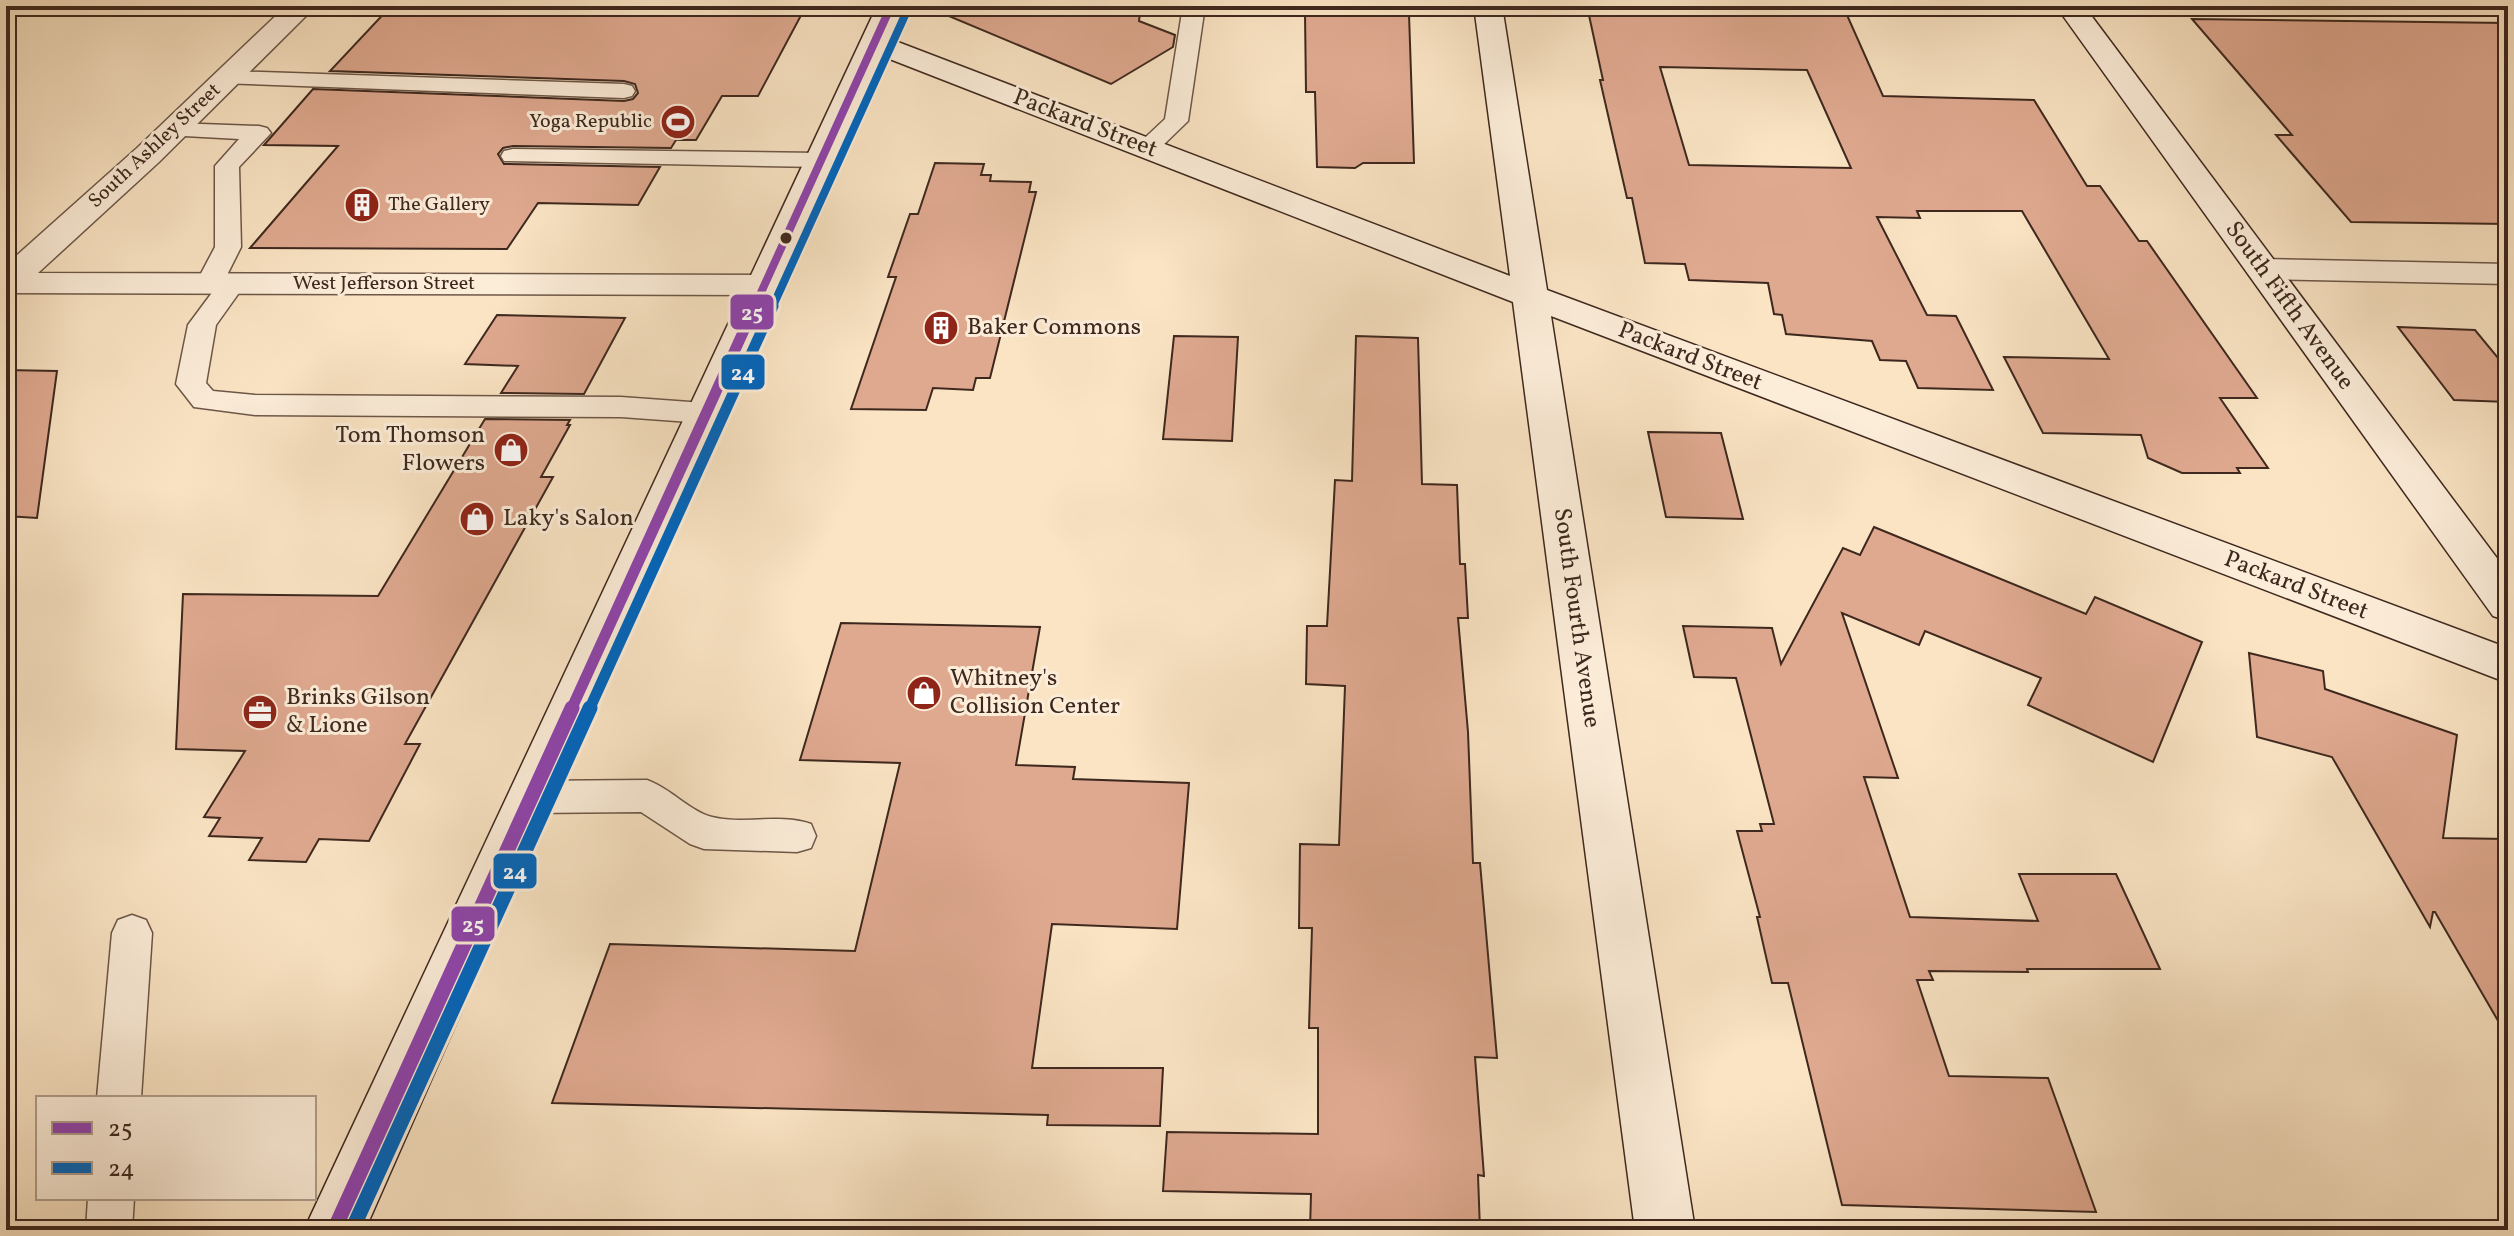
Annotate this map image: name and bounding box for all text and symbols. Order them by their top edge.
street label: South Ashley Street [82,77,228,215]
street label: Packard Street [1008,81,1162,167]
sports icon: Yoga Republic [659,103,697,141]
place label: Yoga Republic [529,108,652,136]
building icon: The Gallery [343,186,381,224]
place label: The Gallery [388,191,490,219]
street label: South Fifth Avenue [2216,215,2362,397]
unlabelled marker [778,230,794,246]
street label: West Jefferson Street [293,270,475,298]
line badge: 25 [729,293,775,331]
text: 25 [741,299,763,330]
building icon: Baker Commons [922,309,960,347]
place label: Baker Commons [967,311,1141,345]
street label: Packard Street [1613,314,1767,400]
line badge: 24 [720,353,766,391]
text: 24 [731,359,755,390]
place label: Tom Thomson Flowers [335,419,485,481]
shop icon: Tom Thomson Flowers [492,431,530,469]
shop icon: Laky's Salon [458,500,496,538]
place label: Laky's Salon [503,502,634,536]
street label: South Fourth Avenue [1544,506,1608,730]
street label: Packard Street [2219,543,2373,629]
place label: Whitney's Collision Center [950,662,1120,724]
shop icon: Whitney's Collision Center [905,674,943,712]
place label: Brinks Gilson & Lione [286,681,430,743]
office icon: Brinks Gilson & Lione [241,693,279,731]
line badge: 24 [492,852,538,890]
text: 24 [503,858,527,889]
line badge: 25 [450,905,496,943]
text: 25 [462,911,484,942]
legend [36,1096,316,1200]
text: 25 [108,1113,132,1147]
text: 24 [108,1153,135,1187]

